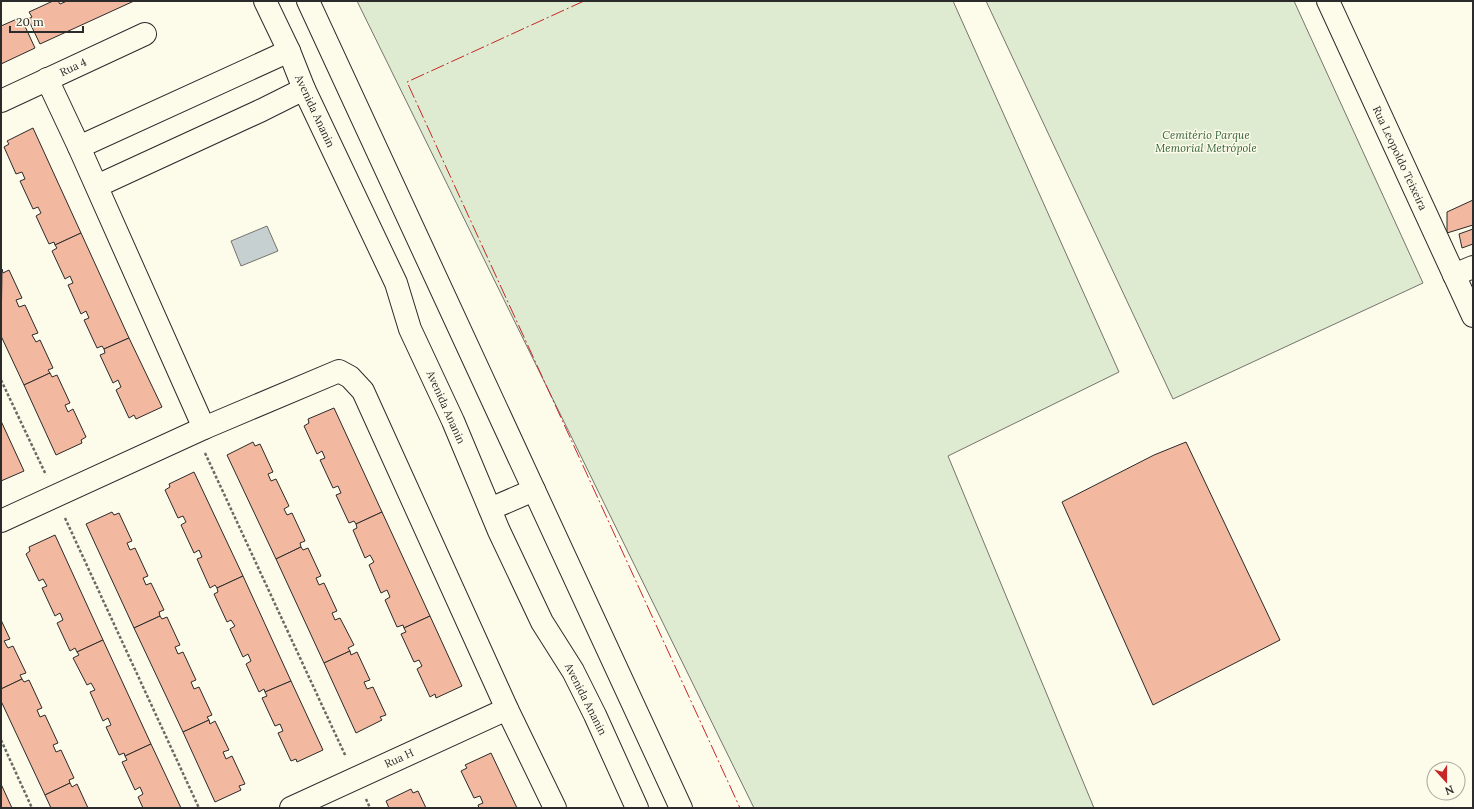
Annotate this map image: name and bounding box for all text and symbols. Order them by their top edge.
scale bar [10,8,83,34]
text: 20 m [16,14,44,29]
street label: Rua 4 [57,55,89,79]
street label: Avenida Ananin [292,71,338,150]
street label: Rua Leopoldo Teixeira [1370,104,1430,213]
park label: Cemitério Parque Memorial Metrópole [1155,128,1257,155]
street label: Avenida Ananin [423,367,469,446]
street label: Avenida Ananin [561,660,610,738]
street label: Rua H [382,745,416,771]
north arrow [1426,761,1466,801]
text: N [1443,782,1456,799]

